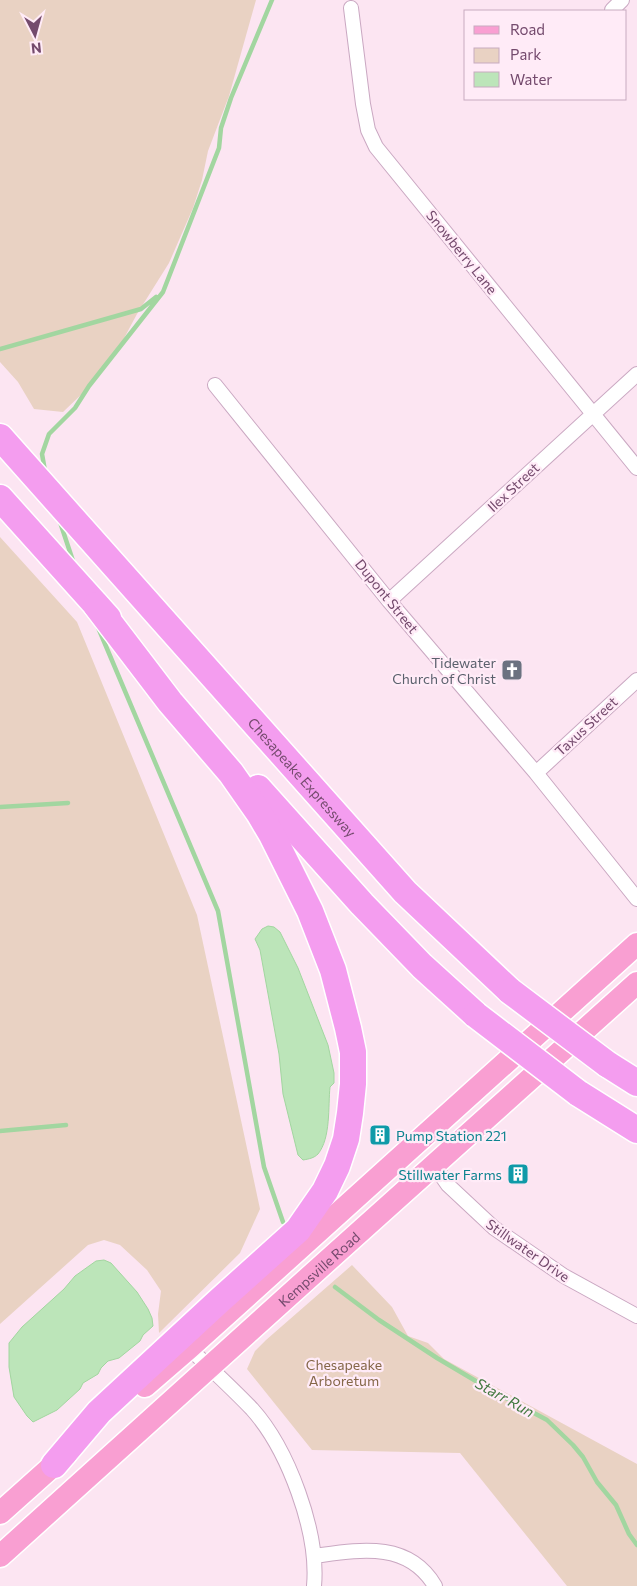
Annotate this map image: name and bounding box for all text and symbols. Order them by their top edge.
north arrow [10,10,60,60]
legend [464,10,627,100]
text: Road [510,20,545,38]
text: N [30,39,43,57]
text: Park [510,45,541,63]
text: Water [510,70,552,88]
street label: Snowberry Lane [423,207,501,297]
street label: Ilex Street [484,459,543,515]
street label: Dupont Street [352,555,422,637]
place label: Tidewater Church of Christ [392,654,496,687]
church icon: Tidewater Church of Christ [500,658,524,682]
street label: Taxus Street [551,693,621,759]
street label: Chesapeake Expressway [245,714,360,840]
building icon: Pump Station 221 [368,1123,392,1147]
place label: Pump Station 221 [396,1127,507,1144]
building icon: Stillwater Farms [506,1162,530,1186]
place label: Stillwater Farms [399,1166,502,1183]
street label: Stillwater Drive [483,1215,573,1285]
street label: Kempsville Road [274,1228,363,1310]
park label: Chesapeake Arboretum [306,1356,382,1389]
water label: Starr Run [472,1374,538,1420]

